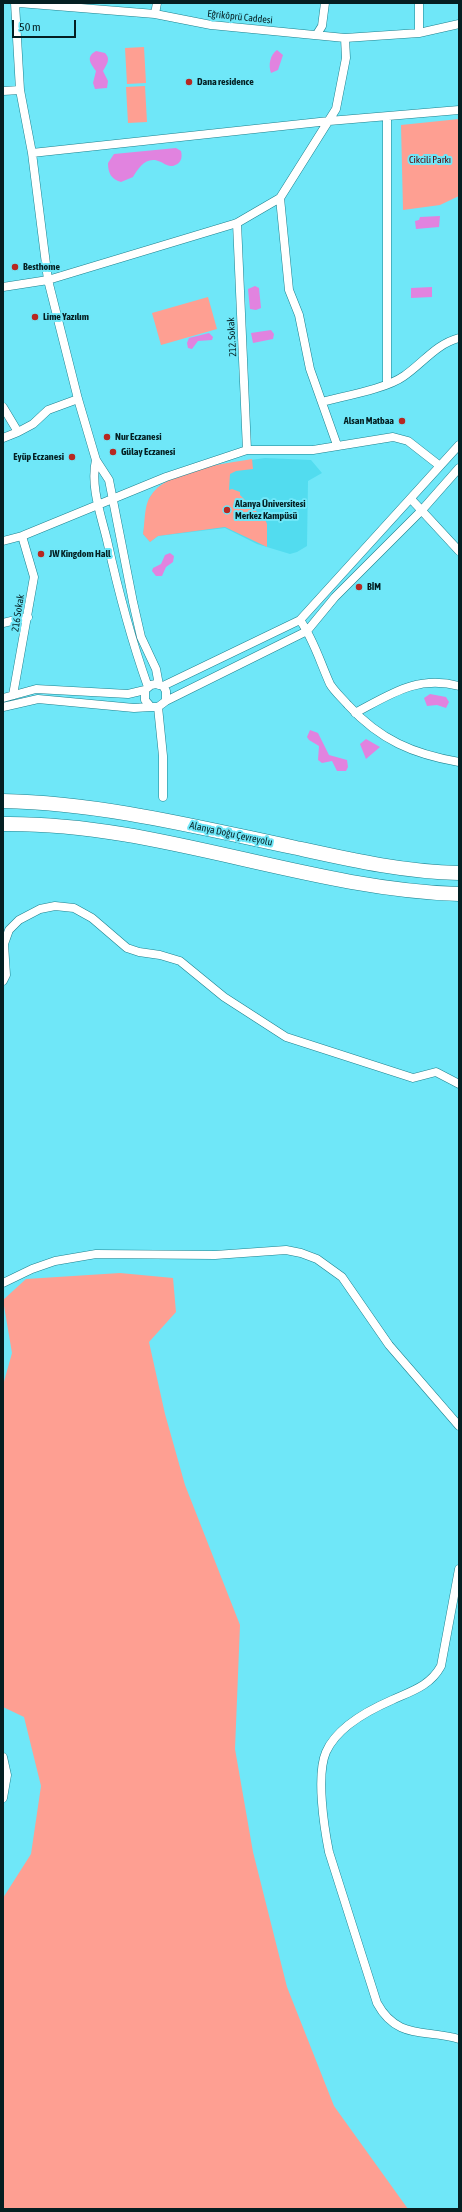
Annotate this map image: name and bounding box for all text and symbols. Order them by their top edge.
street label: Eğriköprü Caddesi [207,8,273,26]
scale bar [14,12,78,38]
text: 50 m [19,20,41,34]
place label: Dana residence [197,76,254,88]
marker: Dana residence [184,77,194,87]
park label: Cikcili Parkı [409,154,451,166]
place label: Besthome [23,261,60,273]
marker: Besthome [10,262,20,272]
place label: Lime Yazılım [43,311,89,323]
marker: Lime Yazılım [30,312,40,322]
street label: 212. Sokak [225,317,239,357]
place label: Alsan Matbaa [344,415,394,427]
marker: Alsan Matbaa [397,416,407,426]
place label: Nur Eczanesi [115,431,161,443]
marker: Nur Eczanesi [102,432,112,442]
place label: Gülay Eczanesi [121,446,175,458]
marker: Gülay Eczanesi [108,447,118,457]
place label: Eyüp Eczanesi [13,451,64,463]
marker: Eyüp Eczanesi [67,452,77,462]
place label: Alanya Üniversitesi Merkez Kampüsü [235,498,306,522]
marker: Alanya Üniversitesi Merkez Kampüsü [222,505,232,515]
place label: JW Kingdom Hall [49,548,111,560]
marker: JW Kingdom Hall [36,549,46,559]
place label: BİM [367,581,381,593]
marker: BİM [354,582,364,592]
street label: 216 Sokak [9,593,27,633]
street label: Alanya Doğu Çevreyolu [188,819,274,849]

